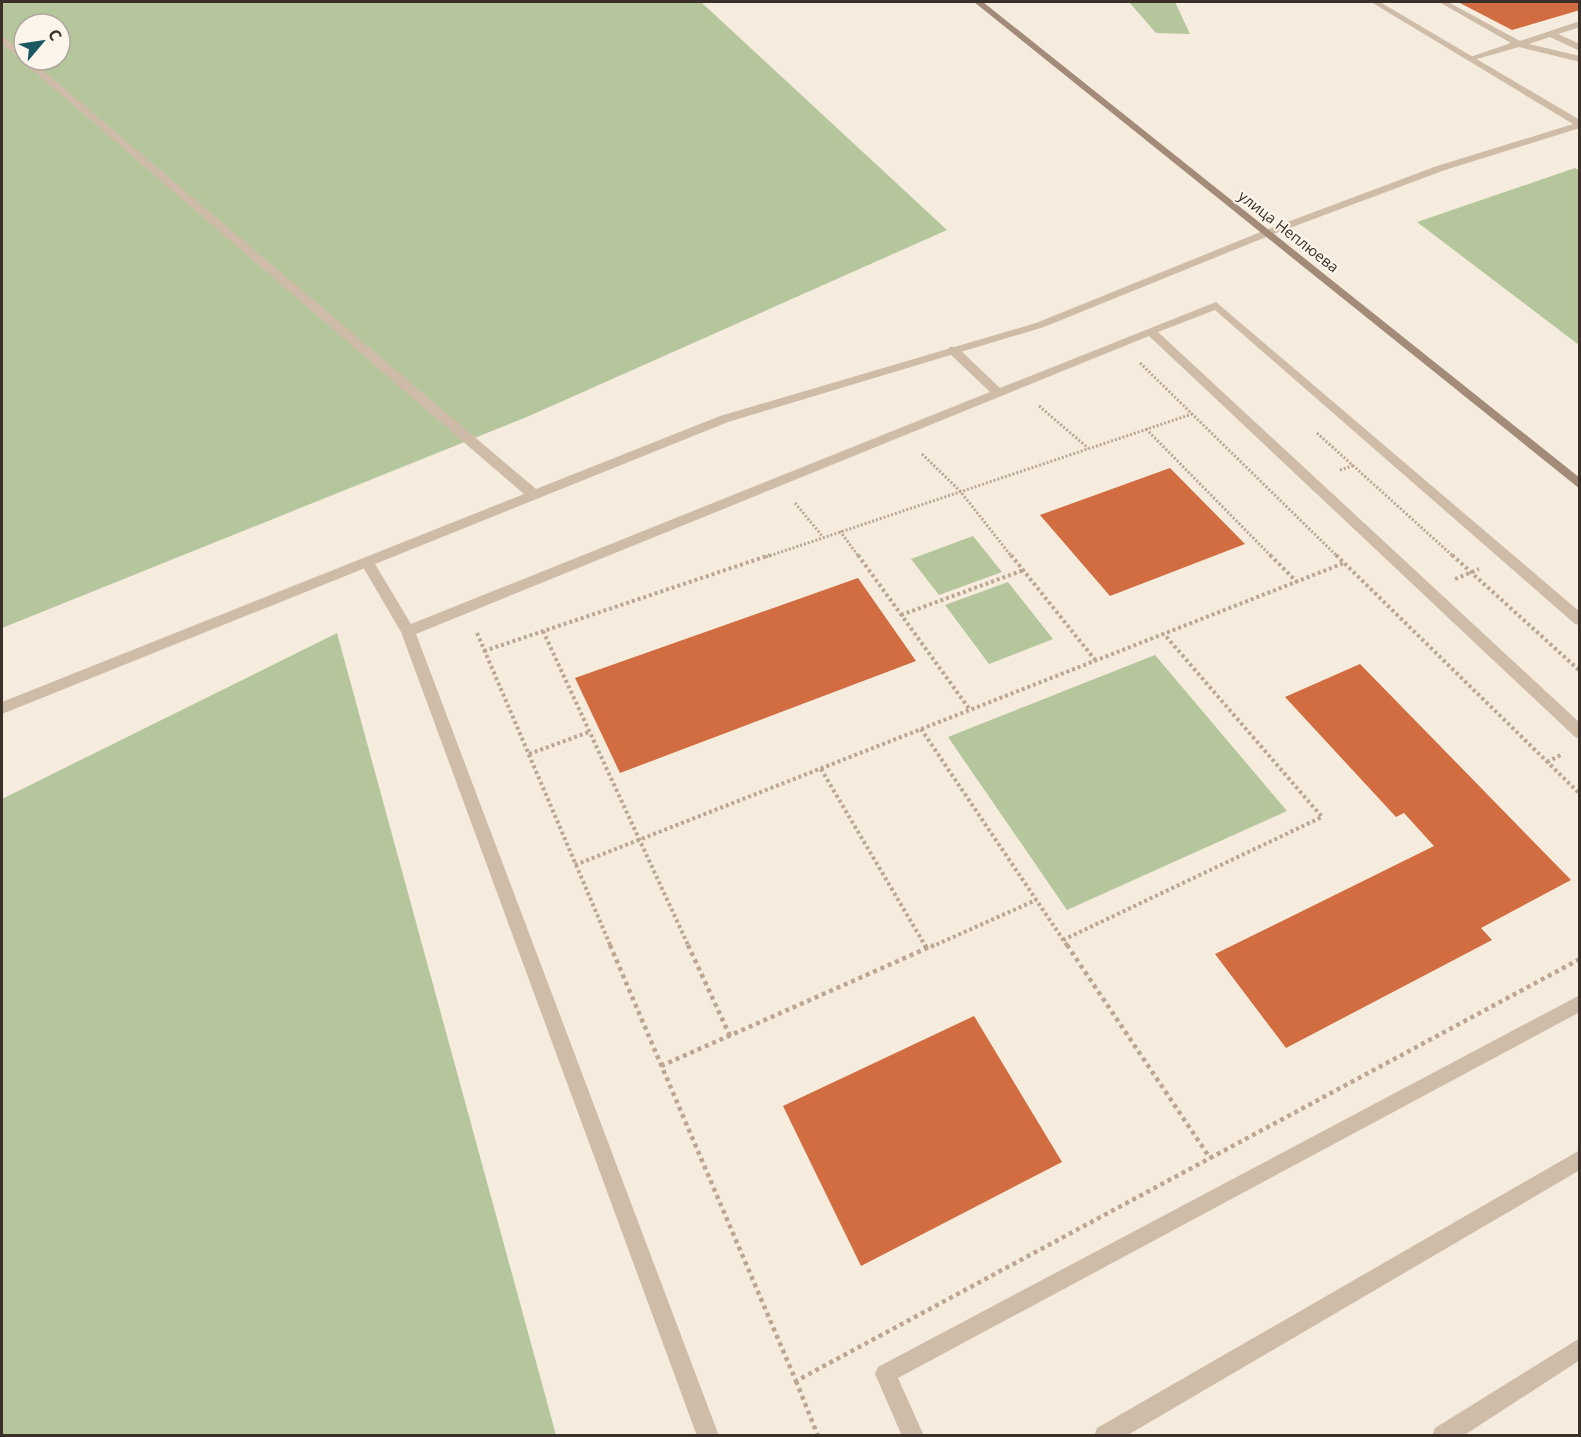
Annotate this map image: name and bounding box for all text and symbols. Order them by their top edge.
north arrow [12,12,72,72]
text: С [43,25,67,45]
street label: улица Неплюева [1235,185,1343,277]

